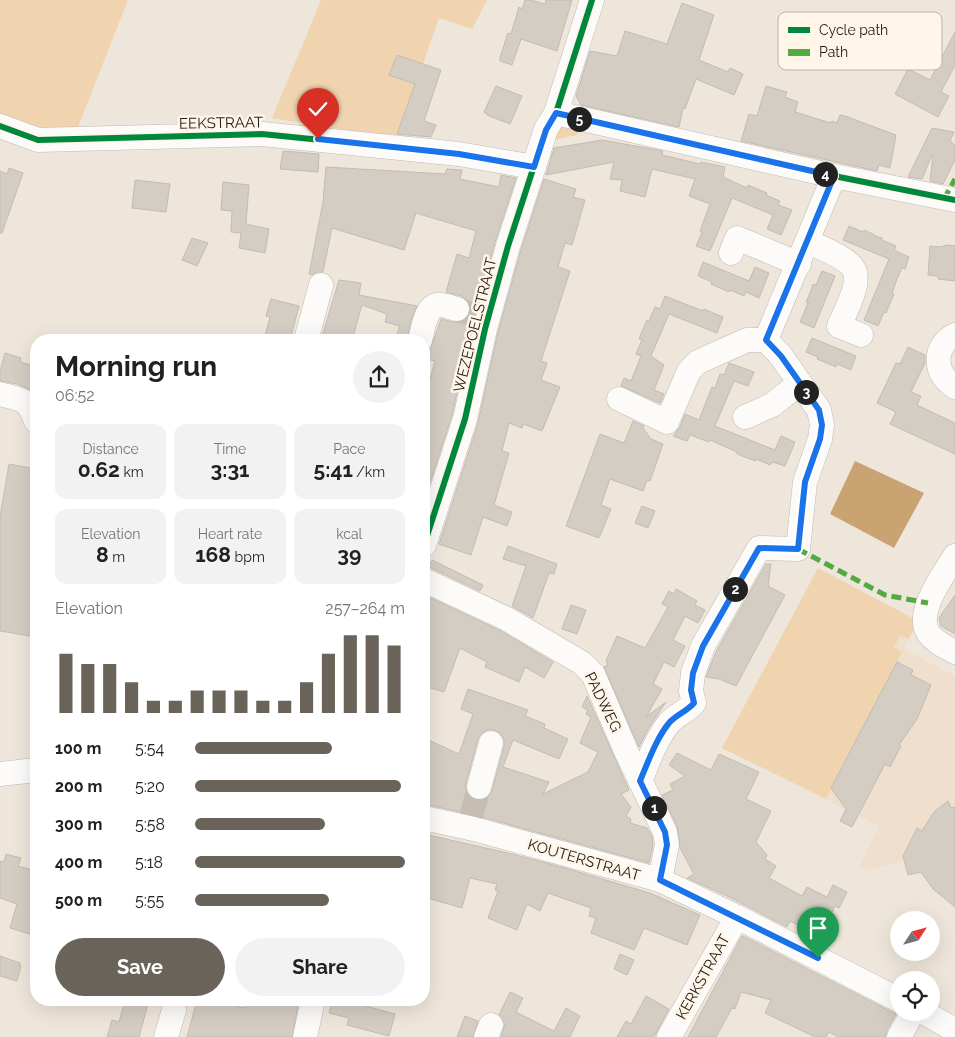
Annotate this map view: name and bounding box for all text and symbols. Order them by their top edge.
legend [778,12,942,70]
text: Cycle path [819,22,888,38]
text: Path [819,44,848,60]
pin [297,88,339,139]
icon: check [304,95,332,123]
pin: 5 [566,106,592,132]
text: 5 [576,111,583,127]
street label: EEKSTRAAT [179,113,263,133]
pin: 4 [812,162,838,186]
text: 4 [822,166,830,182]
street label: WEZEPOELSTRAAT [450,256,500,394]
text: Morning run [55,350,217,383]
button: share [353,351,405,403]
pin: 3 [794,380,818,404]
text: 3 [803,384,810,400]
text: 06:52 [55,386,95,405]
text: Distance [83,441,139,457]
text: Time [214,441,246,457]
text: Pace [333,441,365,457]
text: 0.62 [78,457,120,482]
text: 3:31 [210,457,249,482]
text: 5:41 [314,457,353,482]
text: km [120,464,144,480]
text: /km [353,464,385,480]
text: Elevation [81,526,140,542]
text: Heart rate [198,526,262,542]
text: kcal [336,526,362,542]
text: 8 [96,542,109,567]
text: 168 [195,542,231,567]
text: 39 [337,542,361,567]
text: m [109,549,125,565]
text: bpm [231,549,265,565]
pin: 2 [722,576,748,602]
text: 2 [732,581,739,597]
text: Elevation [55,599,123,618]
text: 257–264 m [325,599,405,618]
street label: PADWEG [581,669,625,735]
text: 100 m [55,739,101,758]
text: 5:54 [135,739,164,758]
text: 200 m [55,777,102,796]
text: 5:20 [135,777,165,796]
pin: 1 [642,796,666,820]
text: 1 [651,800,658,816]
text: 300 m [55,815,102,834]
text: 5:58 [135,815,165,834]
street label: KOUTERSTRAAT [526,835,642,885]
text: 400 m [55,853,103,872]
text: 5:18 [135,853,163,872]
text: 500 m [55,891,102,910]
text: 5:55 [135,891,164,910]
pin [797,907,839,958]
north arrow [890,911,940,961]
map controls [890,911,940,1021]
icon: arrive [804,914,832,942]
street label: KERKSTRAAT [672,931,734,1023]
button: Save [55,938,225,996]
button: Share [235,938,405,996]
button: locate [890,971,940,1021]

